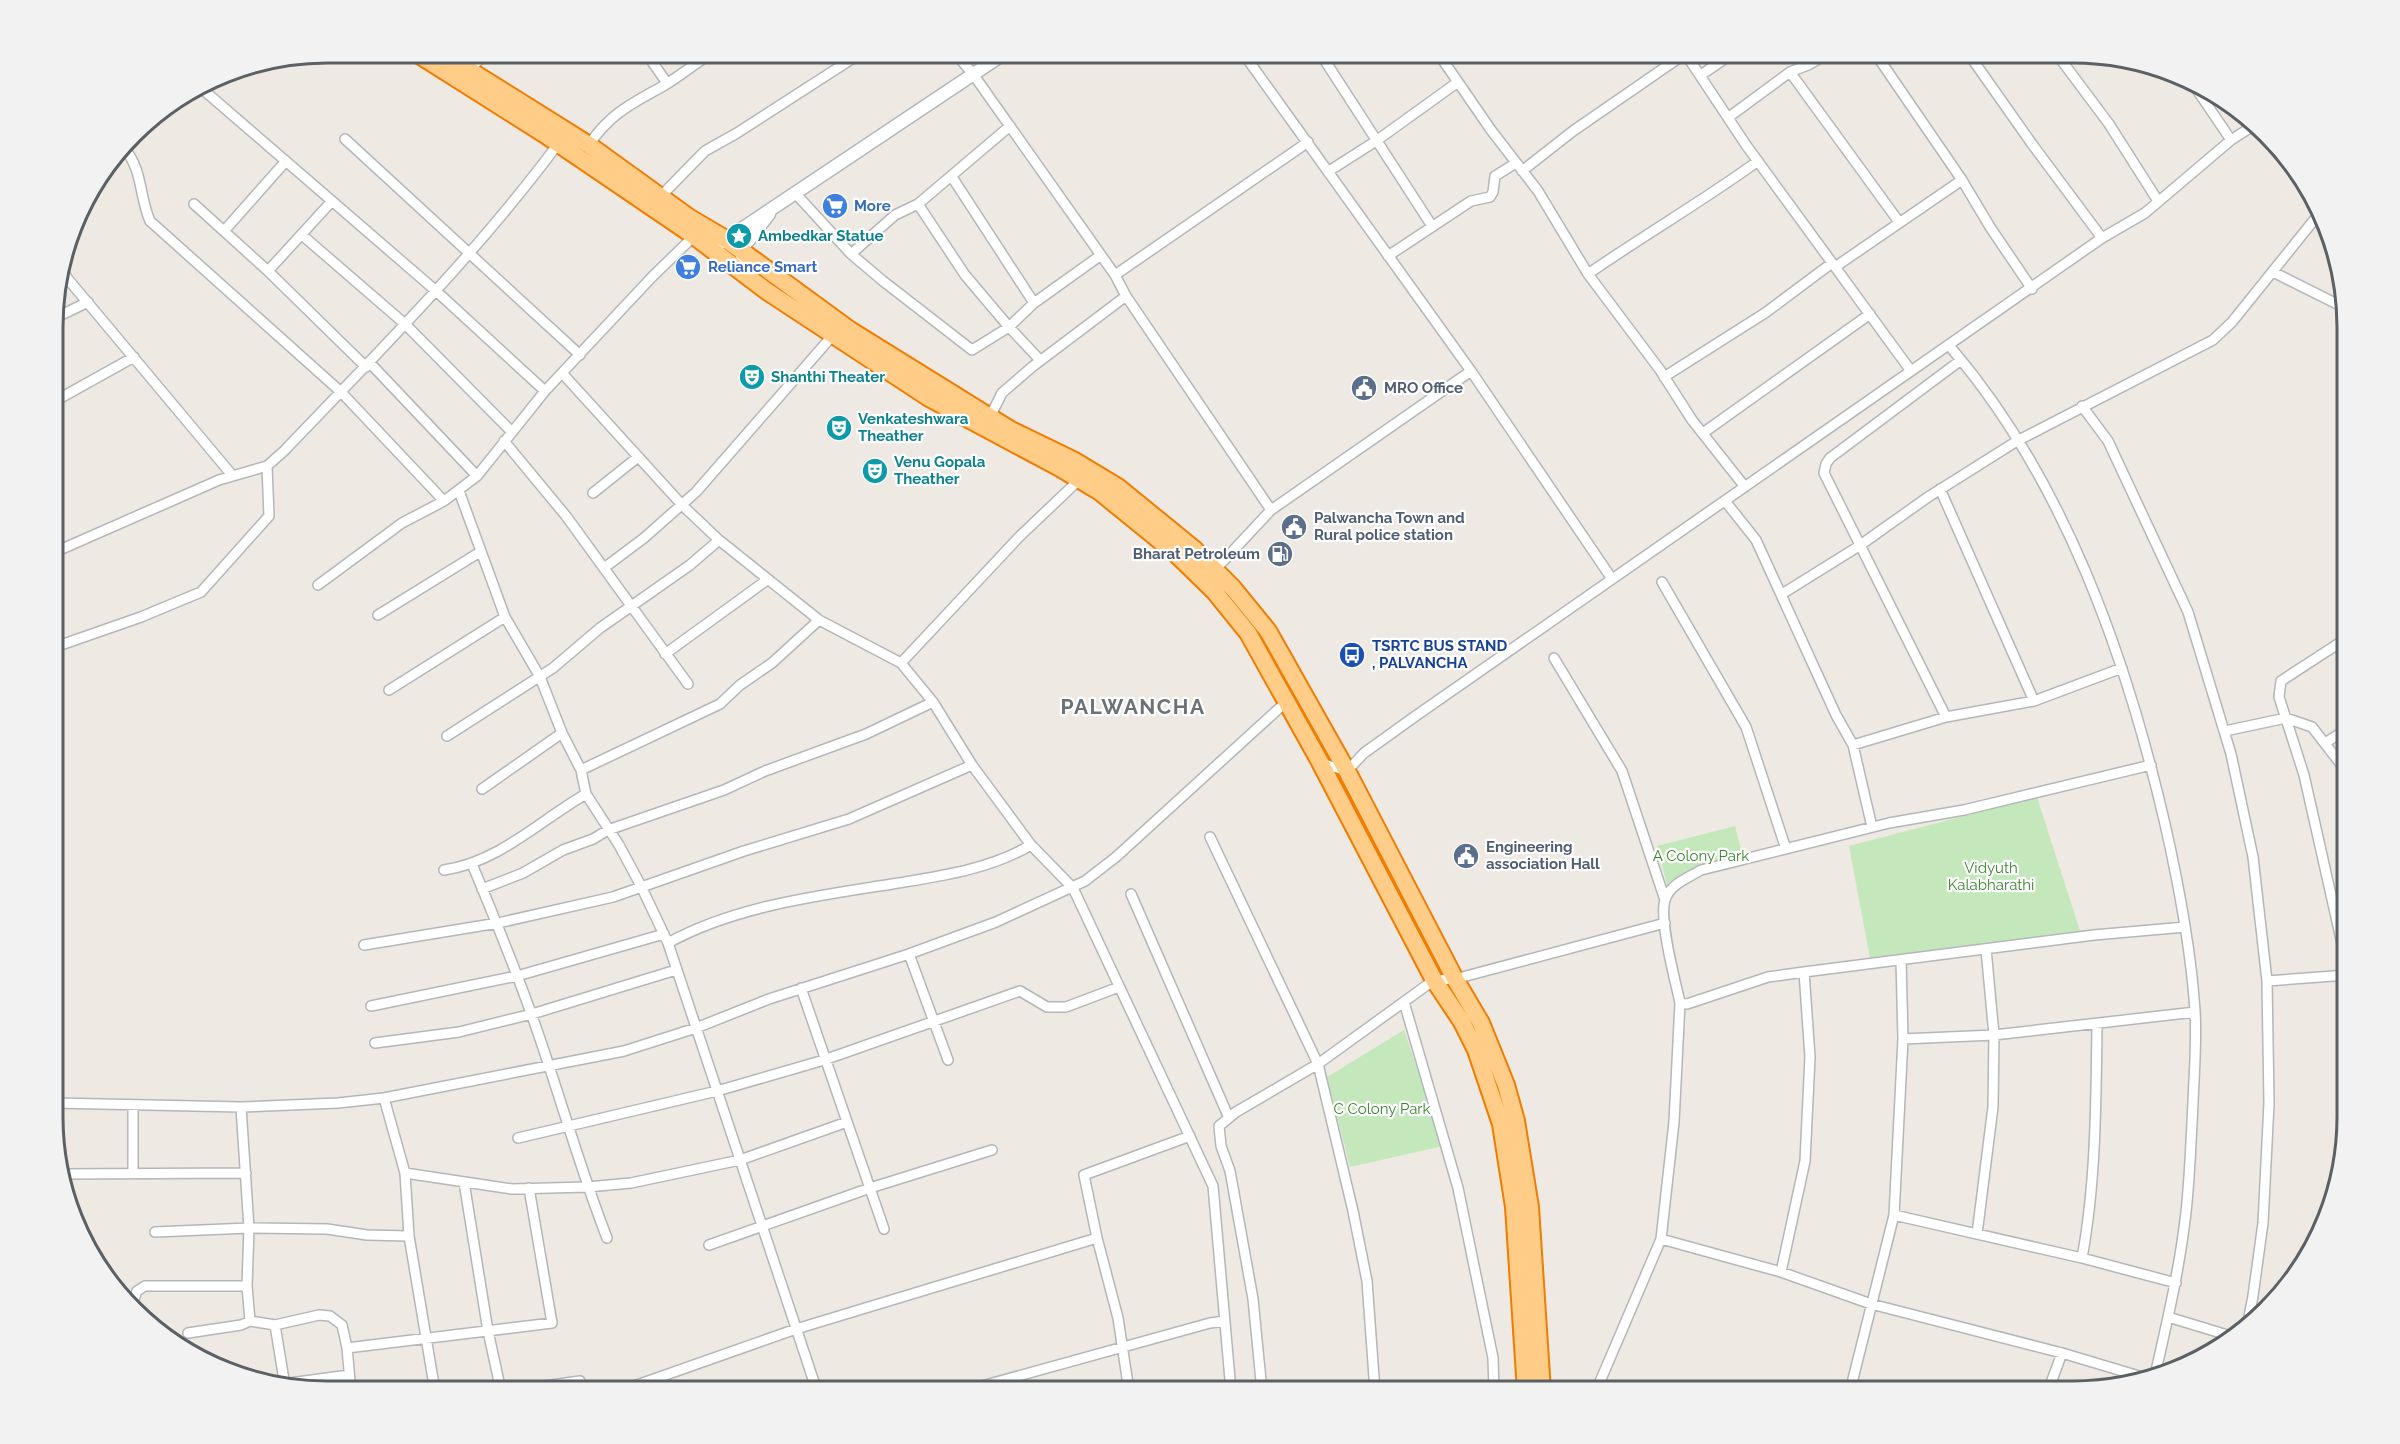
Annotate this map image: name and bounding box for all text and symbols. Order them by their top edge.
supermarket icon: More [820,191,850,221]
place label: More [854,197,891,215]
place icon: Ambedkar Statue [724,221,754,251]
place label: Ambedkar Statue [758,227,884,245]
supermarket icon: Reliance Smart [673,252,703,282]
place label: Reliance Smart [708,258,817,276]
theatre icon: Shanthi Theater [737,362,767,392]
place label: Shanthi Theater [771,368,885,386]
public building icon: MRO Office [1349,373,1379,403]
place label: MRO Office [1384,379,1463,397]
place label: Venkateshwara Theather [858,410,969,445]
theatre icon: Venkateshwara Theather [824,413,854,443]
place label: Venu Gopala Theather [894,453,986,488]
theatre icon: Venu Gopala Theather [860,456,890,486]
place label: Palwancha Town and Rural police station [1314,509,1465,544]
public building icon: Palwancha Town and Rural police station [1279,512,1309,542]
fuel station icon: Bharat Petroleum [1265,539,1295,569]
place label: Bharat Petroleum [1133,545,1260,563]
place label: TSRTC BUS STAND , PALVANCHA [1372,637,1508,672]
bus stop icon: TSRTC BUS STAND , PALVANCHA [1337,640,1367,670]
district label: PALWANCHA [1060,694,1206,719]
place label: Engineering association Hall [1486,838,1600,873]
public building icon: Engineering association Hall [1451,841,1481,871]
park label: A Colony Park [1653,847,1749,865]
park label: Vidyuth Kalabharathi [1948,859,2034,894]
park label: C Colony Park [1333,1100,1431,1118]

